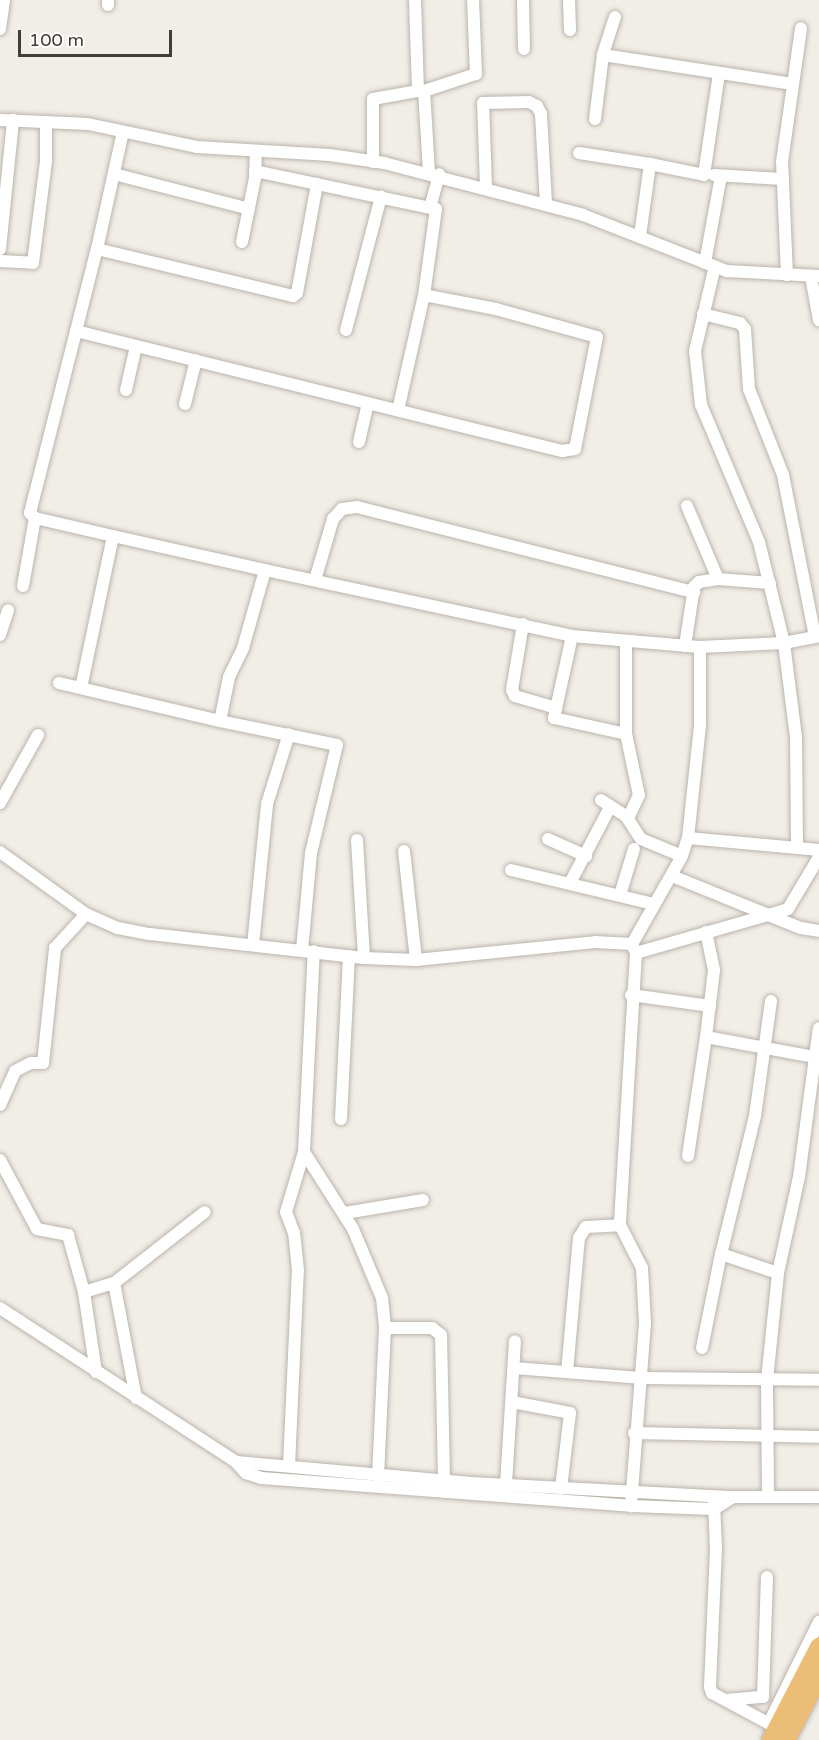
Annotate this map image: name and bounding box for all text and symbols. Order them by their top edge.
scale bar [21,18,176,56]
text: 100 m [29,29,84,51]

